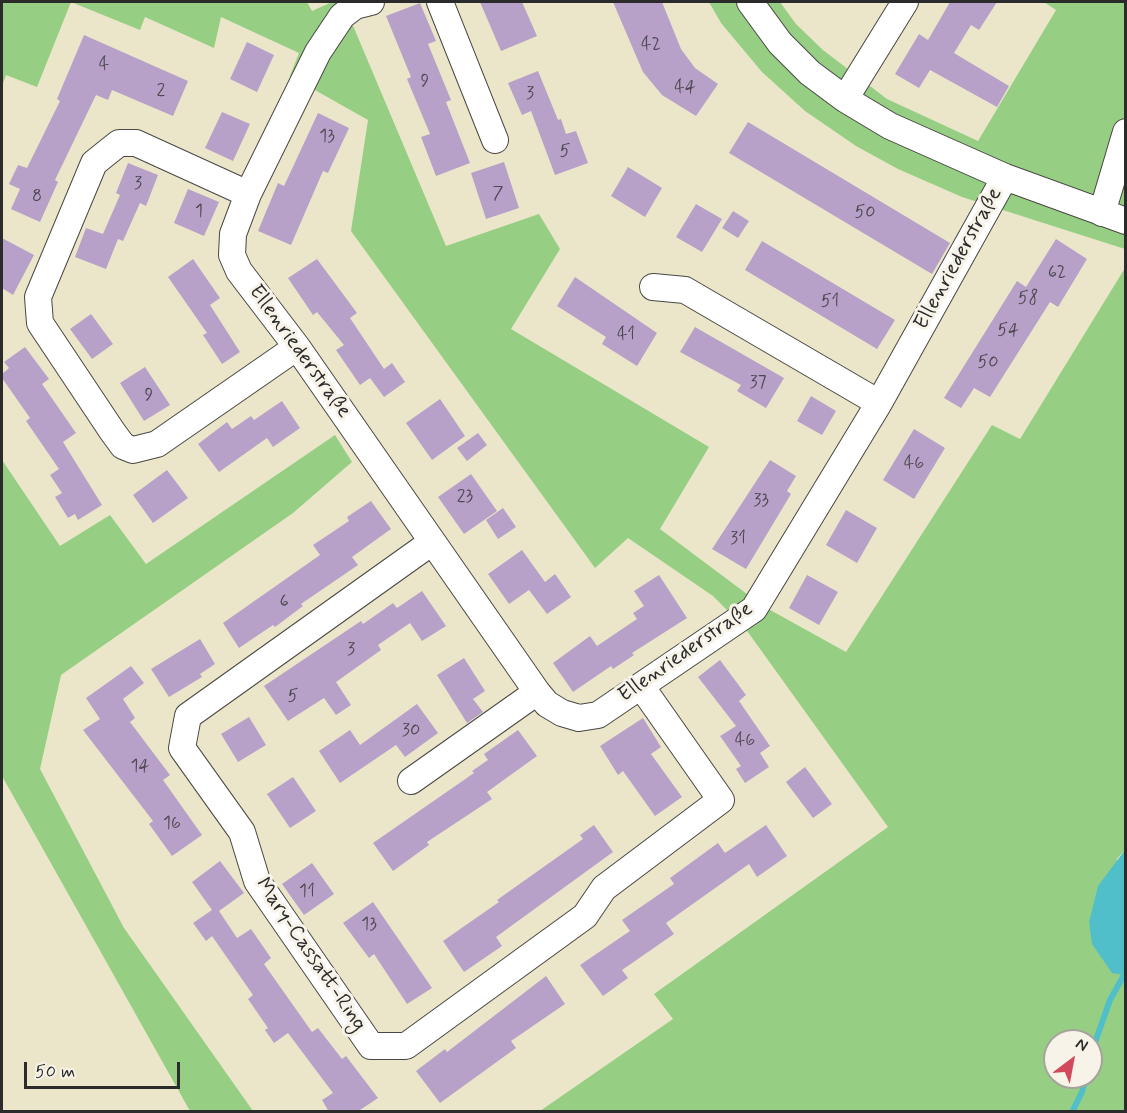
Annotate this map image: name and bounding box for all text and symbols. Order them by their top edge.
house number: 42 [641,34,661,56]
house number: 4 [99,54,109,76]
house number: 9 [421,71,429,93]
house number: 44 [674,77,696,99]
house number: 2 [157,80,165,102]
house number: 3 [526,83,534,105]
house number: 13 [319,126,335,148]
house number: 5 [560,141,570,163]
house number: 3 [134,173,142,195]
house number: 7 [493,183,503,205]
street label: Ellenriederstraße [910,184,1008,334]
house number: 8 [32,186,42,208]
house number: 1 [195,201,203,223]
house number: 50 [854,202,876,224]
house number: 62 [1048,262,1066,284]
street label: Ellenriederstraße [242,281,356,423]
house number: 58 [1018,288,1038,310]
house number: 51 [821,291,839,313]
house number: 54 [997,320,1019,342]
house number: 41 [617,324,635,346]
house number: 50 [977,352,999,374]
house number: 37 [749,372,767,394]
house number: 9 [145,385,153,407]
house number: 46 [904,453,924,475]
house number: 23 [457,486,473,508]
house number: 33 [753,490,769,512]
house number: 31 [730,528,746,550]
house number: 6 [279,591,289,613]
street label: Ellenriederstraße [614,597,758,709]
house number: 3 [347,639,355,661]
house number: 5 [288,686,298,708]
house number: 30 [402,720,420,742]
house number: 46 [735,730,755,752]
house number: 14 [131,756,149,778]
house number: 16 [163,813,181,835]
street label: Mary-Cassatt-Ring [249,873,371,1037]
house number: 11 [299,881,315,903]
house number: 13 [361,914,377,936]
north arrow [1043,1029,1103,1089]
text: N [1072,1033,1092,1057]
scale bar [27,1050,183,1088]
text: 50 m [35,1060,75,1084]

